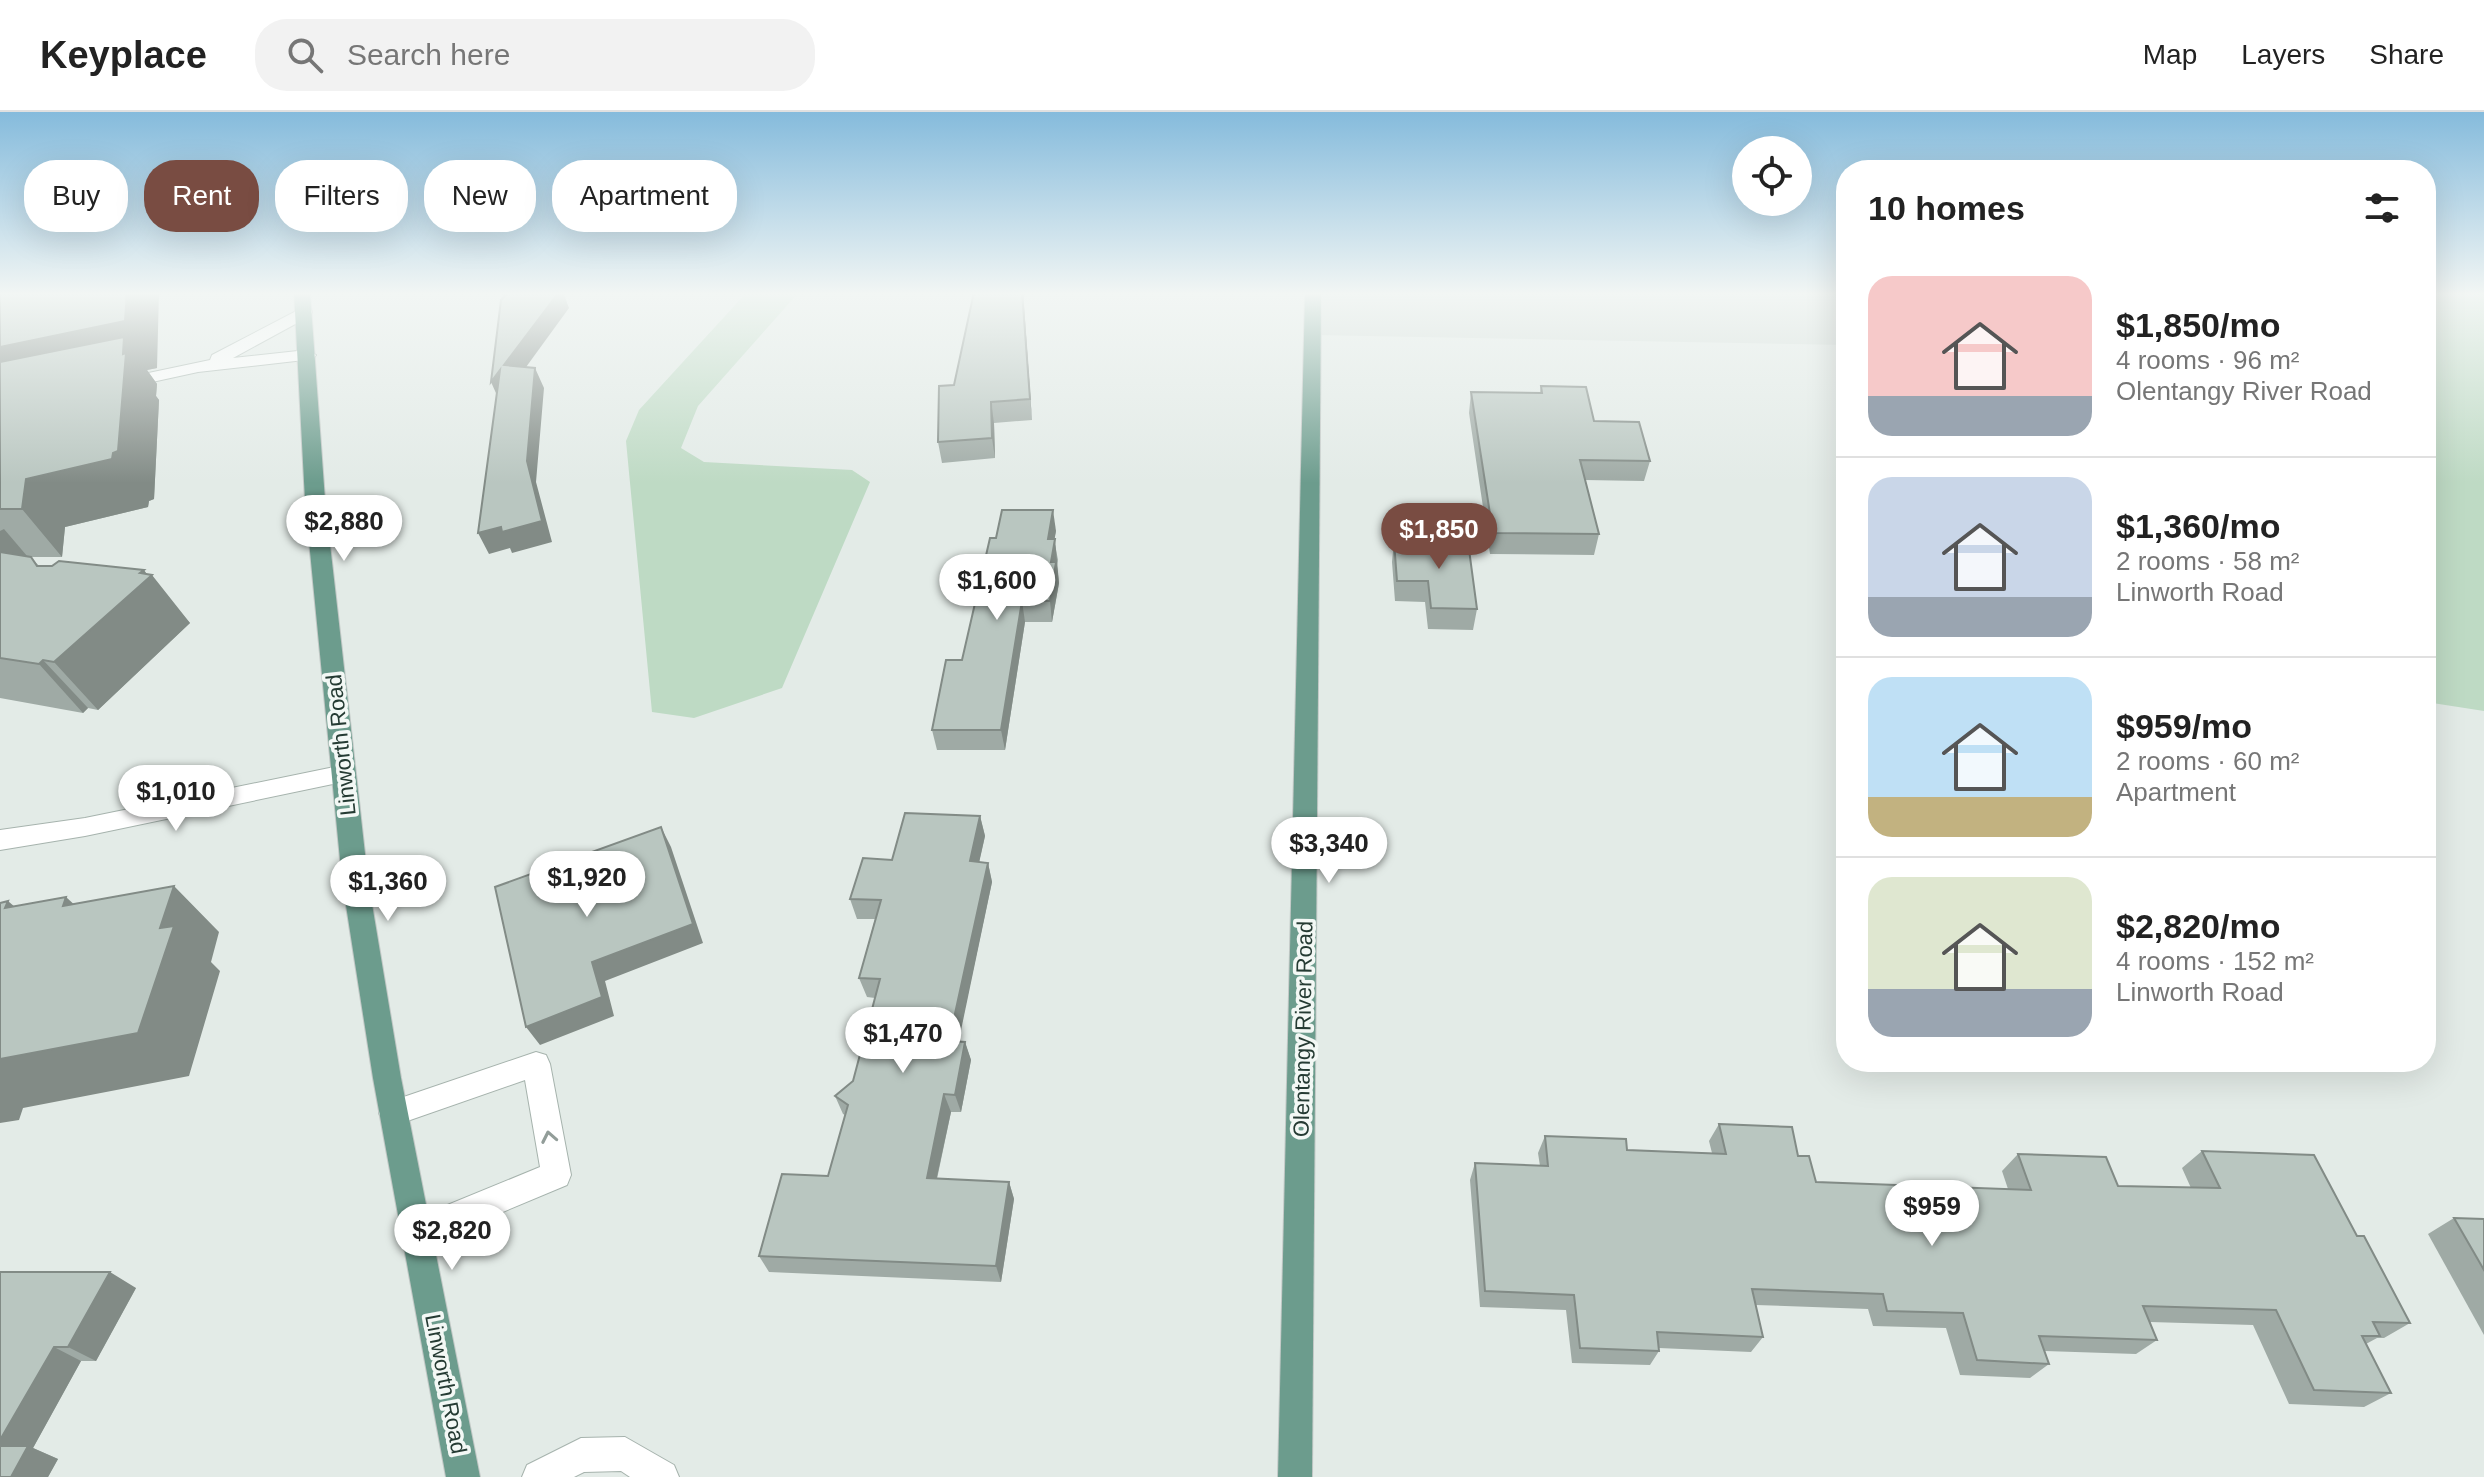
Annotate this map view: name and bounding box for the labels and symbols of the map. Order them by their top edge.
pin: $2,880 [279,495,409,563]
pin: $1,850 [1374,503,1504,571]
pin: $1,600 [932,554,1062,622]
street label: Linworth Road [321,673,361,817]
pin: $1,010 [111,765,241,833]
pin: $3,340 [1264,817,1394,885]
pin: $1,920 [522,851,652,919]
pin: $1,360 [323,855,453,923]
street label: Olentangy River Road [1289,921,1317,1137]
pin: $1,470 [838,1007,968,1075]
one-way arrow [542,1130,559,1144]
pin: $959 [1885,1180,1979,1248]
pin: $2,820 [387,1204,517,1272]
street label: Linworth Road [420,1312,472,1456]

